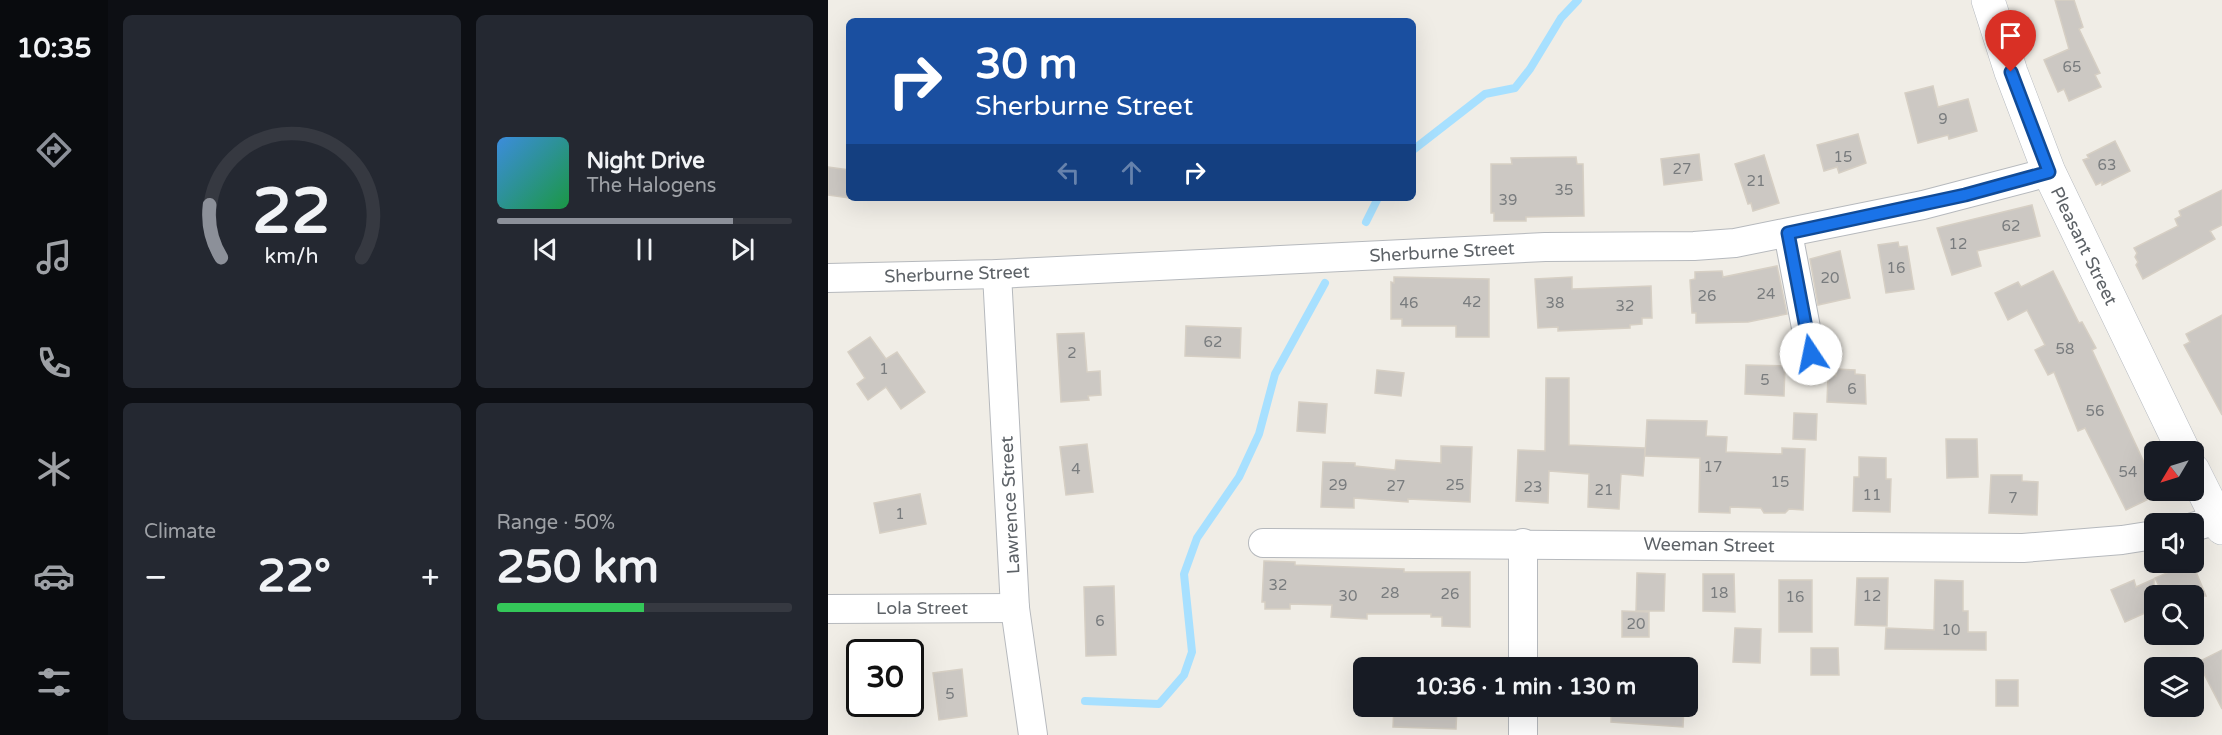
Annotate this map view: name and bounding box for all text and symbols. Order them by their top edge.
pin [1985,10,2036,72]
icon: arrive [1994,19,2027,52]
text: 10:35 [17,32,91,65]
text: 30 m [975,39,1077,90]
icon: right [876,42,954,120]
house number: 65 [2063,58,2081,76]
text: Sherburne Street [975,90,1193,123]
house number: 9 [1938,110,1948,128]
icon: directions [33,129,75,171]
text: Night Drive [587,148,705,174]
house number: 15 [1834,148,1852,166]
icon: left [1052,156,1085,189]
icon: ahead [1115,156,1148,189]
icon: right [1178,156,1211,189]
house number: 63 [2098,156,2116,174]
house number: 27 [1673,160,1691,178]
house number: 21 [1747,172,1765,190]
text: The Halogens [587,174,716,198]
text: 22 [253,176,331,251]
house number: 35 [1555,181,1573,199]
street label: Pleasant Street [2046,183,2122,309]
house number: 39 [1499,191,1517,209]
house number: 62 [2002,217,2020,235]
icon: previous [529,233,562,266]
icon: pause [628,233,661,266]
icon: next [726,233,759,266]
house number: 12 [1949,235,1967,253]
icon: music [33,236,75,278]
street label: Sherburne Street [1369,237,1515,267]
text: km/h [265,244,319,270]
house number: 16 [1887,259,1905,277]
street label: Sherburne Street [884,260,1030,288]
house number: 20 [1821,269,1839,287]
house number: 24 [1757,285,1775,303]
house number: 26 [1698,287,1716,305]
house number: 42 [1463,293,1481,311]
house number: 46 [1400,294,1418,312]
house number: 38 [1546,294,1564,312]
house number: 32 [1616,297,1634,315]
position arrow [1779,322,1843,386]
house number: 62 [1204,333,1222,351]
house number: 58 [2056,340,2074,358]
icon: phone [33,342,75,384]
house number: 2 [1067,344,1077,362]
house number: 1 [879,360,889,378]
house number: 5 [1760,371,1770,389]
house number: 6 [1847,380,1857,398]
house number: 56 [2086,402,2104,420]
street label: Lawrence Street [995,435,1025,575]
north arrow [2144,441,2204,501]
map controls [2144,441,2204,717]
icon: climate [33,448,75,490]
house number: 17 [1704,458,1722,476]
house number: 4 [1071,460,1081,478]
house number: 54 [2119,463,2137,481]
house number: 15 [1771,473,1789,491]
house number: 29 [1329,476,1347,494]
house number: 25 [1446,476,1464,494]
house number: 27 [1387,477,1405,495]
house number: 23 [1524,478,1542,496]
house number: 21 [1595,481,1613,499]
house number: 11 [1863,486,1881,504]
house number: 7 [2008,489,2018,507]
house number: 1 [895,505,905,523]
text: Range · 50% [497,511,615,535]
button: sound [2144,513,2204,573]
text: Climate [144,520,216,544]
street label: Weeman Street [1643,533,1775,557]
text: 250 km [497,541,659,595]
text: 22° [257,550,331,604]
icon: car [33,555,75,597]
text: − [144,558,168,597]
text: + [421,558,439,597]
house number: 32 [1269,576,1287,594]
house number: 28 [1381,584,1399,602]
house number: 18 [1710,584,1728,602]
house number: 26 [1441,585,1459,603]
button: search [2144,585,2204,645]
house number: 30 [1339,587,1357,605]
house number: 12 [1863,587,1881,605]
house number: 16 [1786,588,1804,606]
street label: Lola Street [876,597,968,619]
house number: 6 [1095,612,1105,630]
house number: 20 [1627,615,1645,633]
house number: 10 [1942,621,1960,639]
speed limit sign: 30 [846,639,924,717]
button: layers [2144,657,2204,717]
icon: filters [33,661,75,703]
text: 10:36 · 1 min · 130 m [1415,674,1636,700]
house number: 5 [945,685,955,703]

